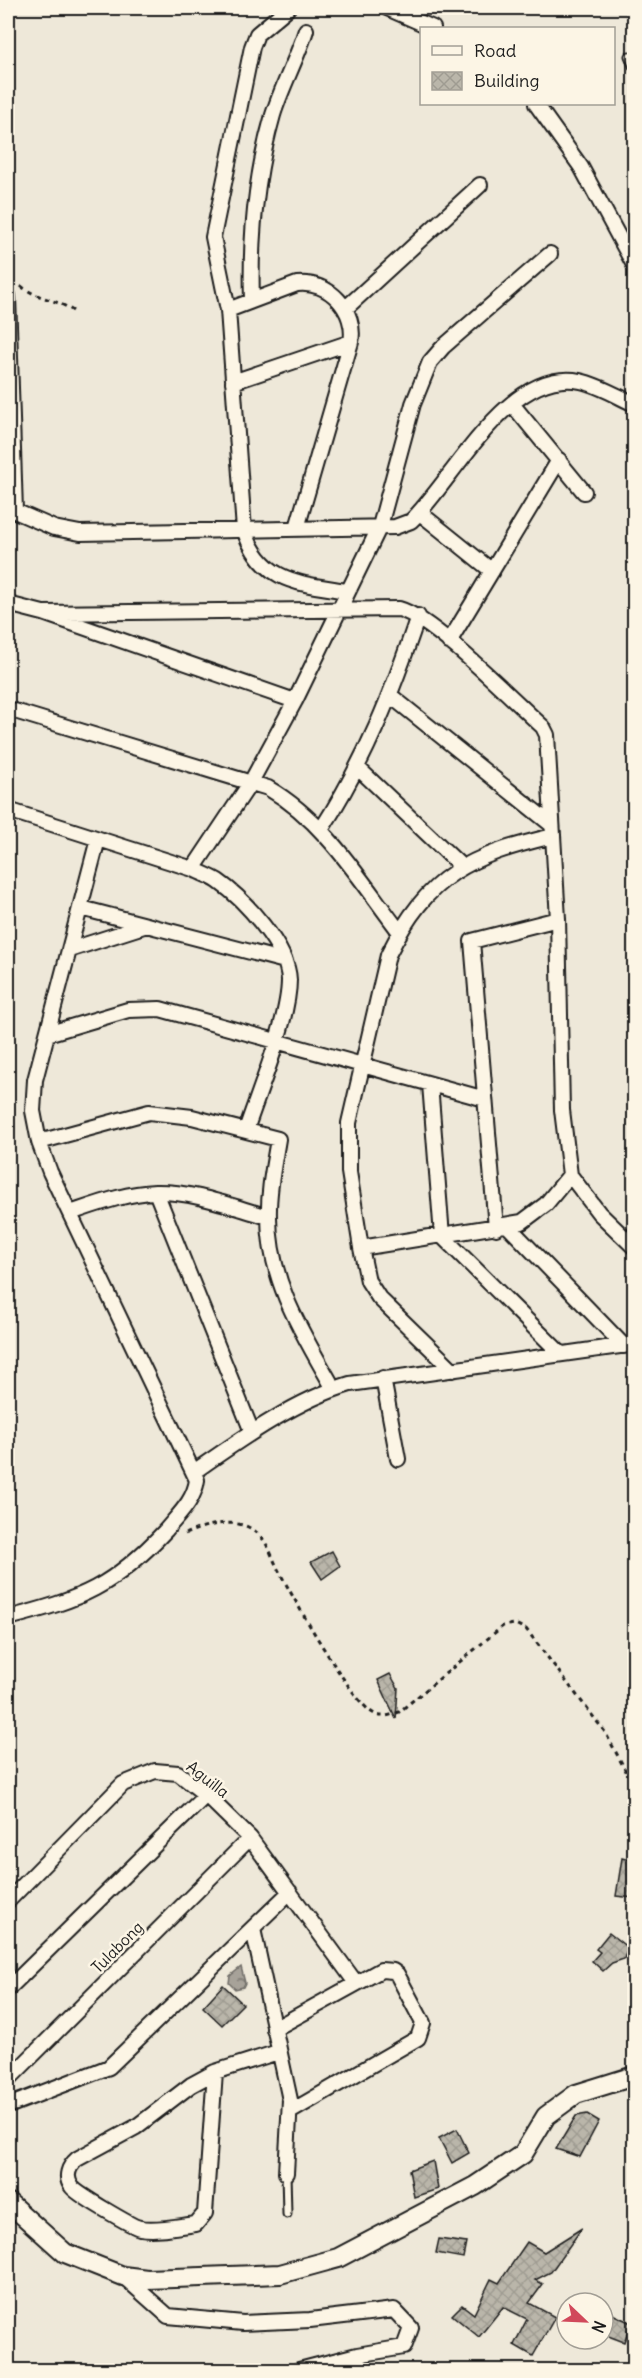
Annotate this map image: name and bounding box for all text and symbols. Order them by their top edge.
legend [420,27,615,105]
text: Road [474,39,517,62]
text: Building [474,69,539,92]
street label: Aguilla [183,1756,233,1802]
street label: Tulabong [87,1917,147,1977]
north arrow [555,2291,615,2351]
text: N [587,2318,610,2336]

